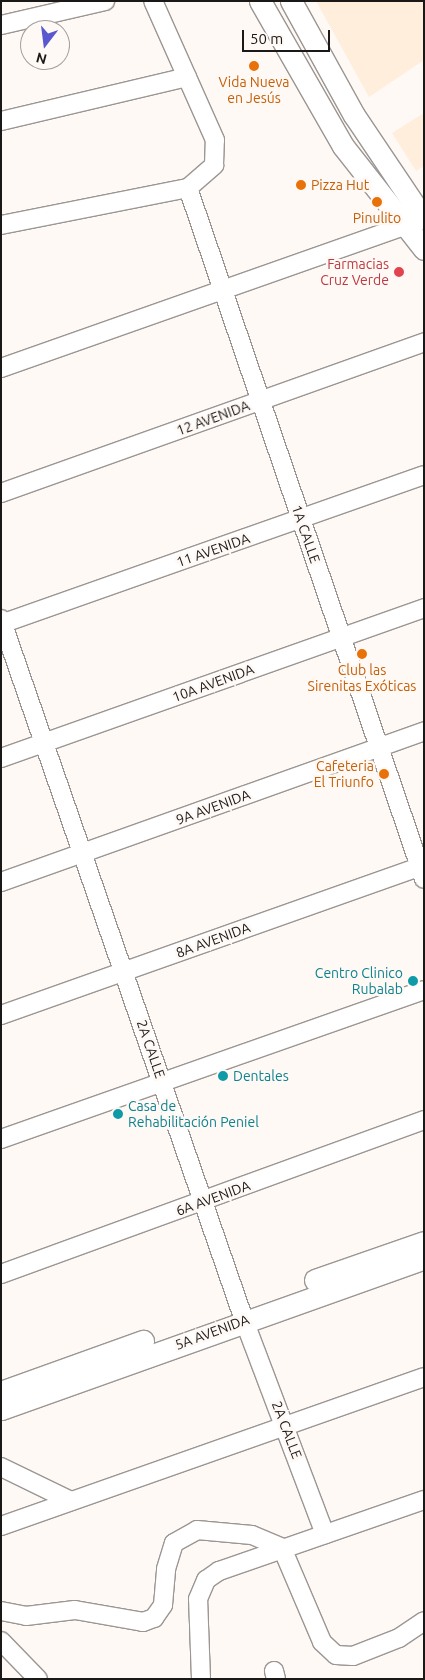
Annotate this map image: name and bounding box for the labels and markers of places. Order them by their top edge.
marker: Vida Nueva en Jesús [248,60,260,72]
place label: Vida Nueva en Jesús [218,74,290,106]
place label: Pizza Hut [311,177,369,193]
marker: Pizza Hut [295,179,307,191]
marker: Pinulito [371,196,383,208]
place label: Pinulito [353,210,401,226]
place label: Farmacias Cruz Verde [320,256,389,288]
marker: Farmacias Cruz Verde [393,266,405,278]
marker: Club las Sirenitas Exóticas [356,648,368,660]
place label: Club las Sirenitas Exóticas [308,662,416,694]
place label: Cafeteria El Triunfo [314,758,374,790]
marker: Cafeteria El Triunfo [378,768,390,780]
place label: Centro Clinico Rubalab [315,965,403,998]
marker: Centro Clinico Rubalab [407,975,419,987]
place label: Dentales [233,1068,289,1084]
marker: Dentales [217,1070,229,1082]
place label: Casa de Rehabilitación Peniel [128,1098,259,1130]
marker: Casa de Rehabilitación Peniel [112,1108,124,1120]

